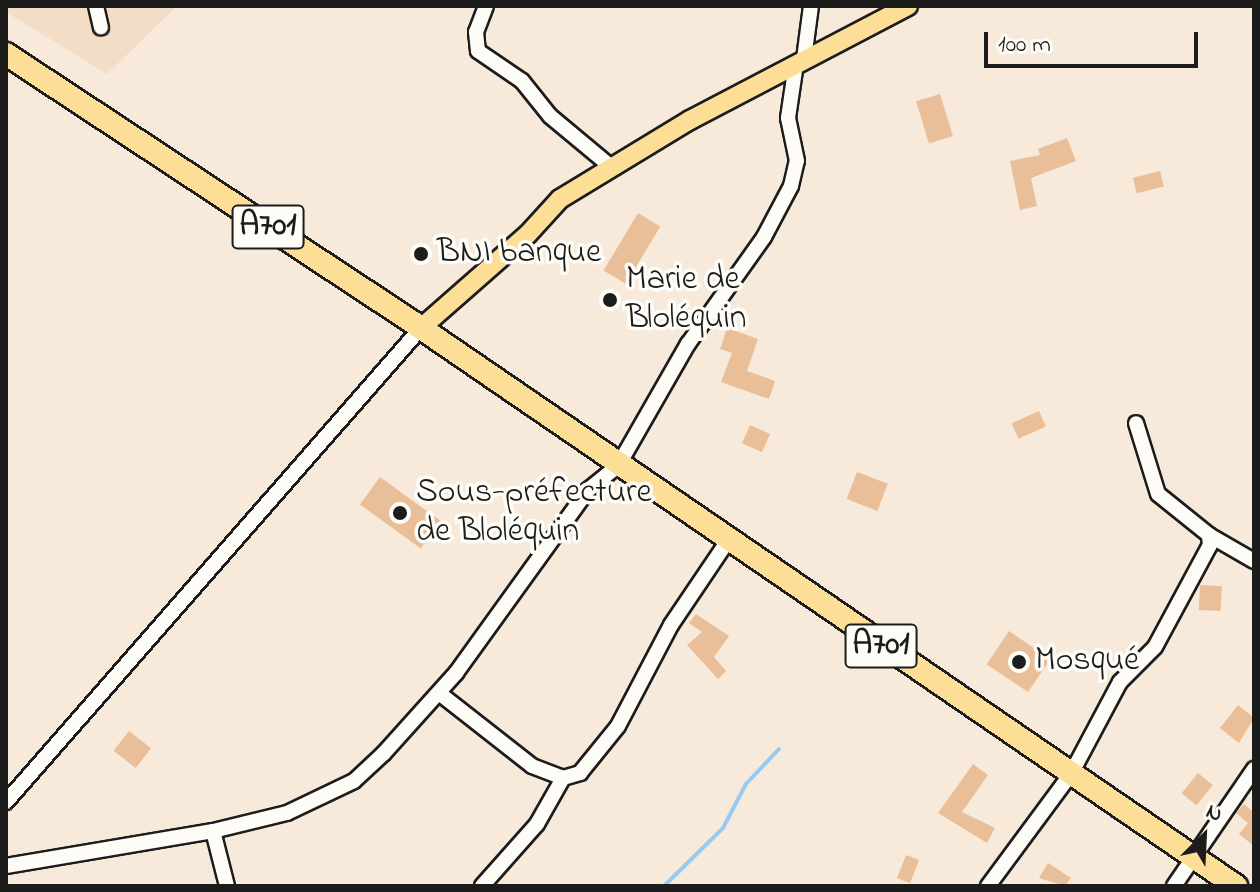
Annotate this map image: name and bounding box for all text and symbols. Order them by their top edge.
scale bar [988,16,1202,66]
text: 100 m [998,28,1051,63]
road number: A701 [230,199,306,255]
place label: BNI banque [437,234,601,274]
marker: BNI banque [412,245,430,263]
place label: Marie de Bloléquin [626,260,747,340]
marker: Marie de Bloléquin [601,291,619,309]
place label: Sous-préfecture de Bloléquin [416,473,652,552]
marker: Sous-préfecture de Bloléquin [391,504,409,522]
road number: A701 [843,618,919,674]
place label: Mosqué [1035,642,1139,682]
marker: Mosqué [1010,653,1028,671]
north arrow [1164,796,1244,876]
text: N [1200,796,1227,832]

